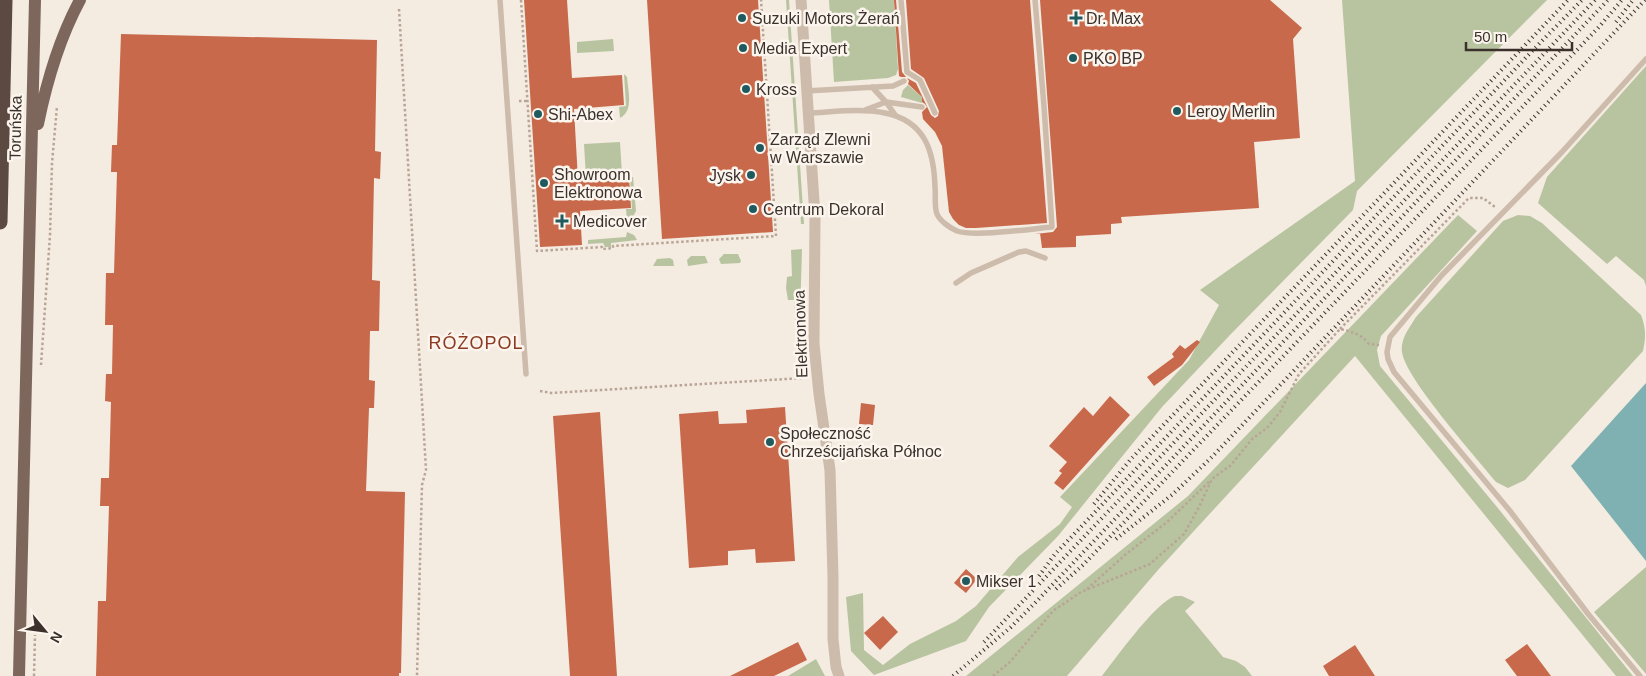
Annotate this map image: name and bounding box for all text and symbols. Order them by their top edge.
place label: Suzuki Motors Żerań [752,9,900,27]
place label: Dr. Max [1086,10,1141,27]
marker: Suzuki Motors Żerań [736,12,748,24]
marker: Dr. Max [1070,12,1082,24]
scale bar [1466,20,1572,52]
text: 50 m [1474,28,1507,45]
place label: Media Expert [753,40,848,57]
marker: Media Expert [737,42,749,54]
place label: PKO BP [1083,50,1143,67]
marker: PKO BP [1067,52,1079,64]
place label: Kross [756,81,797,98]
marker: Kross [740,83,752,95]
street label: Toruńska [6,95,25,161]
place label: Leroy Merlin [1187,103,1275,120]
marker: Leroy Merlin [1171,105,1183,117]
place label: Shi-Abex [548,106,613,123]
marker: Shi-Abex [532,108,544,120]
place label: Zarząd Zlewni w Warszawie [769,131,870,166]
marker: Zarząd Zlewni w Warszawie [754,142,766,154]
place label: Showroom Elektronowa [554,166,642,201]
place label: Jysk [709,167,742,184]
marker: Jysk [745,169,757,181]
marker: Showroom Elektronowa [538,177,550,189]
place label: Centrum Dekoral [763,201,884,218]
marker: Centrum Dekoral [747,203,759,215]
place label: Medicover [573,213,647,230]
marker: Medicover [555,214,569,228]
street label: Elektronowa [790,290,811,378]
district label: RÓŻOPOL [428,332,524,353]
place label: Społeczność Chrześcijańska Północ [780,425,942,460]
marker: Społeczność Chrześcijańska Północ [764,436,776,448]
place label: Mikser 1 [976,573,1037,590]
marker: Mikser 1 [960,575,972,587]
north arrow [20,606,70,656]
text: N [47,629,66,646]

